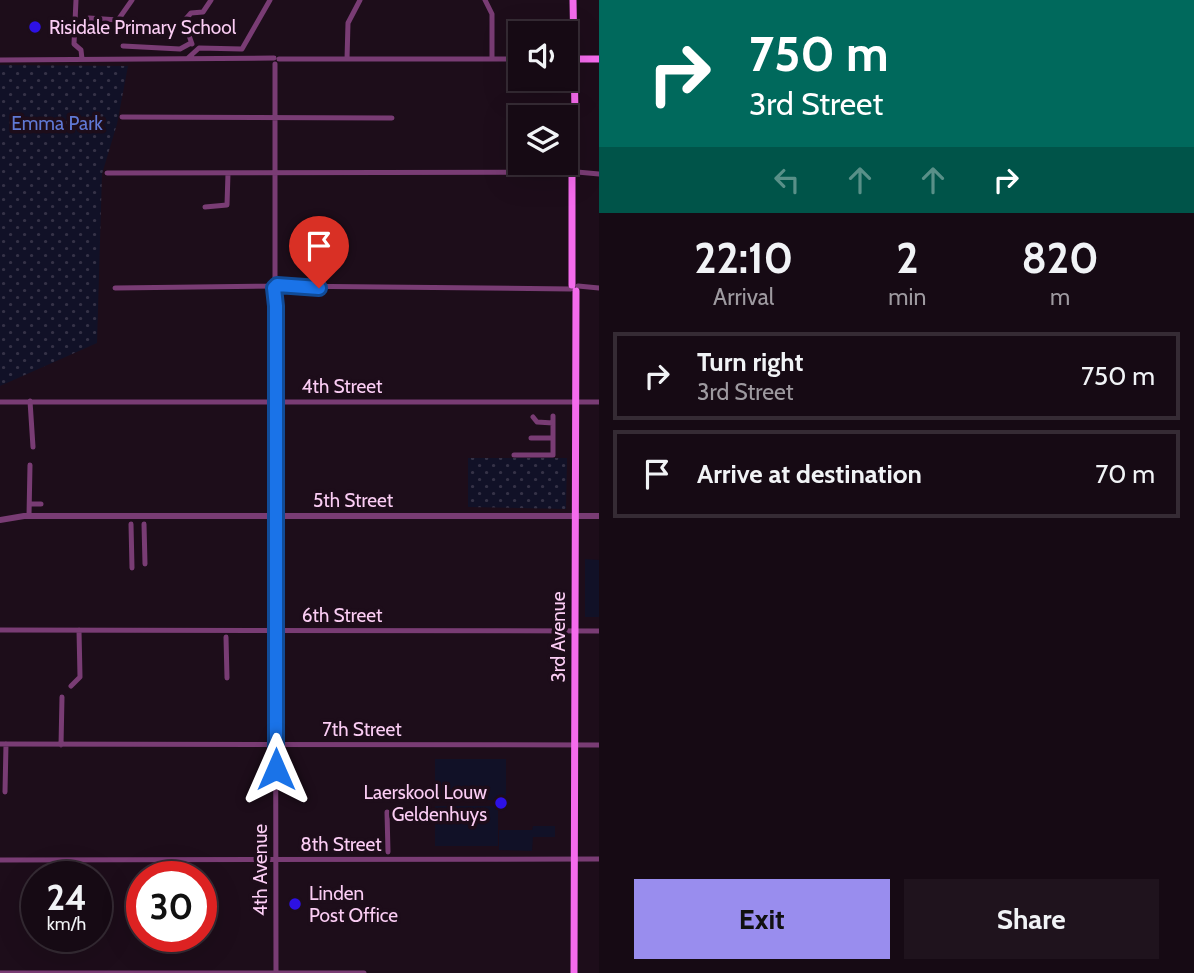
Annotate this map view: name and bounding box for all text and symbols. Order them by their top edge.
place label: Risidale Primary School [49,16,237,39]
marker: Risidale Primary School [27,19,43,35]
map controls [508,21,578,175]
button: sound [508,21,578,91]
text: 750 m [749,24,889,83]
icon: right [634,28,725,119]
text: 3rd Street [749,84,883,123]
button: layers [508,105,578,175]
park label: Emma Park [11,112,103,135]
icon: left [768,161,806,199]
icon: ahead [841,161,879,199]
icon: ahead [914,161,952,199]
icon: right [987,161,1025,199]
pin [289,216,349,288]
icon: arrive [300,227,338,265]
text: 22:10 [694,232,793,284]
text: 2 [896,232,918,284]
text: 820 [1021,232,1099,284]
text: Arrival [713,283,774,311]
text: min [888,283,926,311]
text: m [1050,283,1070,311]
text: Turn right [697,346,803,378]
icon: right [638,357,676,395]
text: 750 m [1081,360,1155,392]
street label: 4th Street [302,375,383,398]
text: 3rd Street [697,378,793,406]
icon: arrive [638,455,676,493]
text: Arrive at destination [697,458,922,490]
text: 70 m [1095,458,1155,490]
street label: 5th Street [313,489,394,512]
street label: 3rd Avenue [547,591,570,683]
street label: 6th Street [302,604,383,627]
street label: 7th Street [322,718,402,741]
position arrow [239,732,313,806]
place label: Laerskool Louw Geldenhuys [363,781,487,826]
marker: Laerskool Louw Geldenhuys [493,795,509,811]
street label: 4th Avenue [249,824,272,916]
street label: 8th Street [300,833,382,856]
speed limit sign: 30 [126,861,217,952]
text: 24 [46,876,87,919]
button: Exit [634,879,890,959]
button: Share [904,879,1159,959]
place label: Linden Post Office [309,882,398,927]
marker: Linden Post Office [287,896,303,912]
text: km/h [47,913,86,935]

